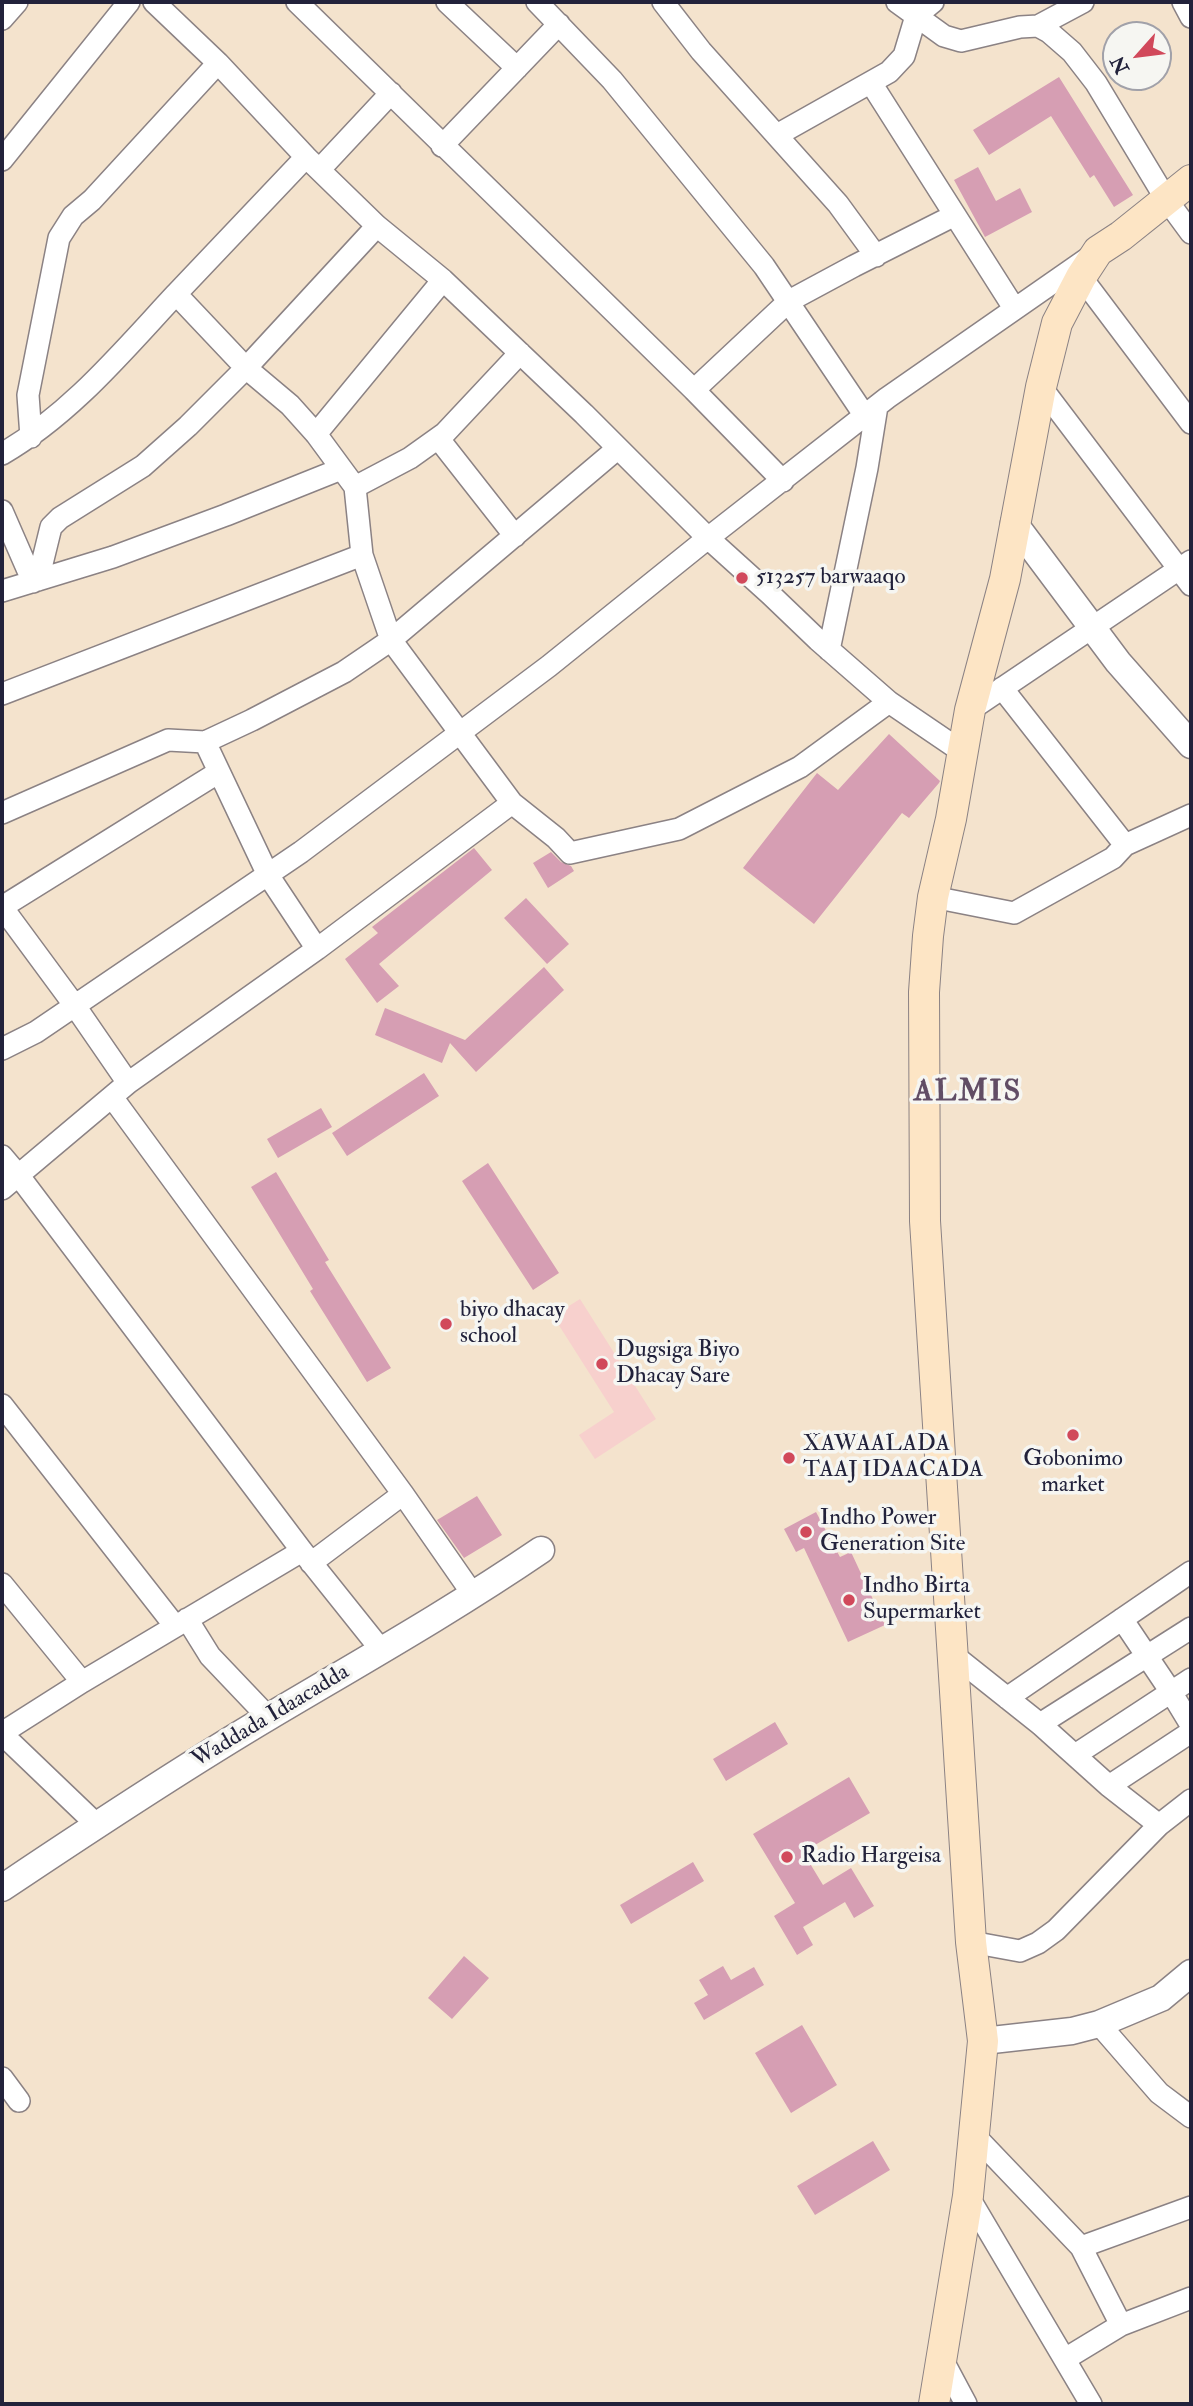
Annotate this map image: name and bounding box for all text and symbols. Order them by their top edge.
north arrow [1102,21,1172,91]
text: N [1106,52,1135,78]
place label: 513257 barwaaqo [756,564,906,592]
marker: 513257 barwaaqo [734,570,750,586]
district label: ALMIS [914,1076,1022,1112]
place label: biyo dhacay school [460,1297,565,1351]
marker: biyo dhacay school [438,1316,454,1332]
place label: Dugsiga Biyo Dhacay Sare [616,1337,740,1391]
marker: Dugsiga Biyo Dhacay Sare [594,1356,610,1372]
marker: Gobonimo market [1065,1427,1081,1443]
place label: XAWAALADA TAAJ IDAACADA [803,1431,983,1485]
place label: Gobonimo market [1023,1446,1123,1500]
marker: XAWAALADA TAAJ IDAACADA [781,1450,797,1466]
place label: Indho Power Generation Site [820,1505,965,1559]
marker: Indho Power Generation Site [798,1524,814,1540]
place label: Indho Birta Supermarket [863,1573,981,1627]
marker: Indho Birta Supermarket [841,1592,857,1608]
street label: Waddada Idaacadda [187,1659,355,1775]
place label: Radio Hargeisa [801,1843,941,1871]
marker: Radio Hargeisa [779,1849,795,1865]

